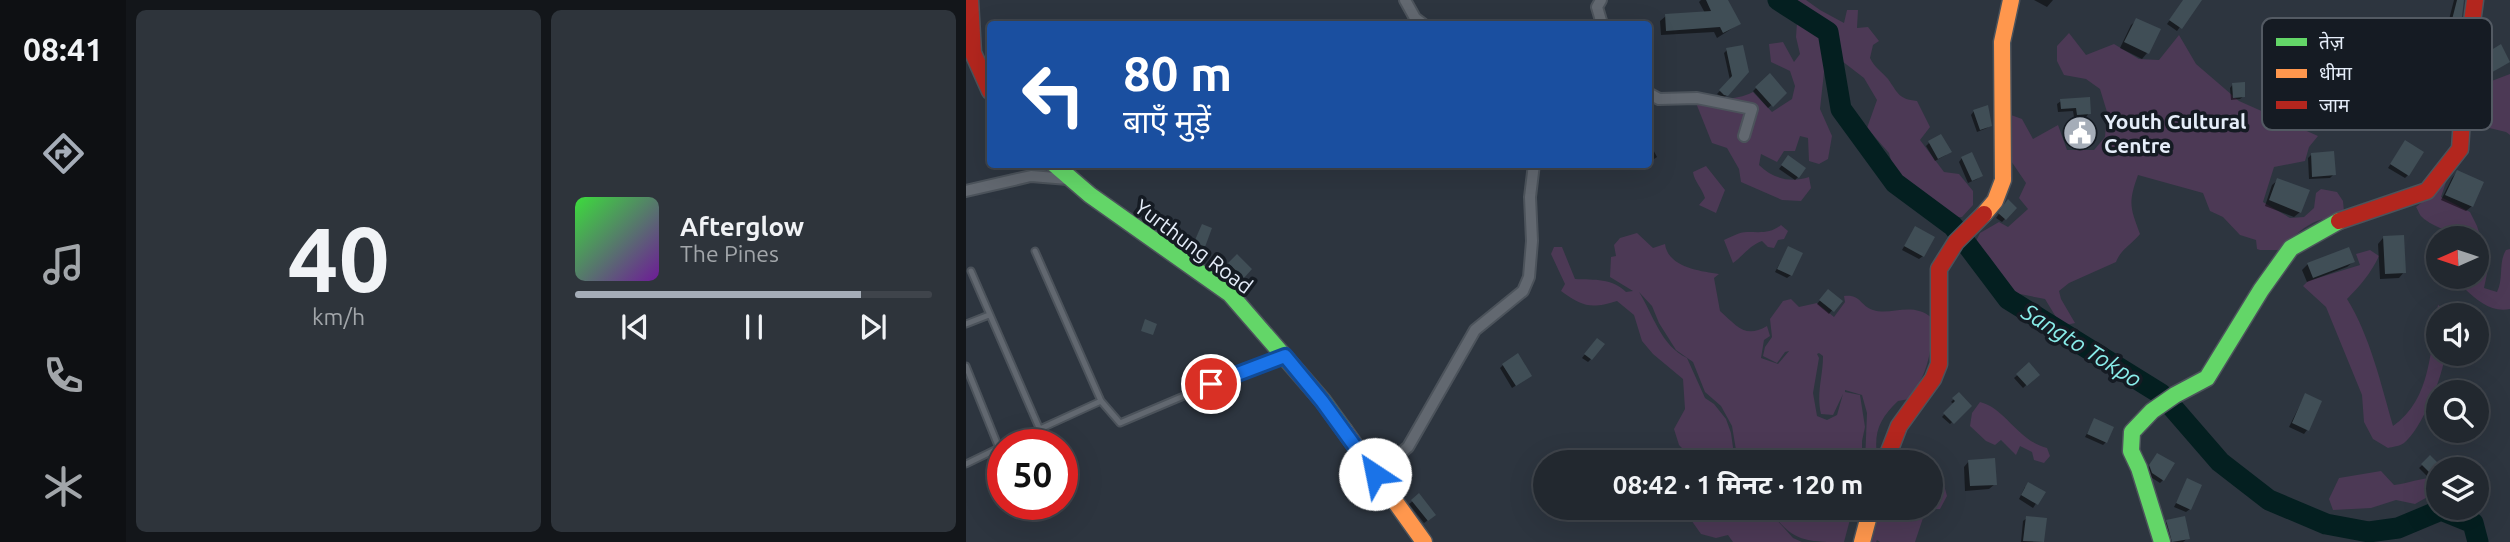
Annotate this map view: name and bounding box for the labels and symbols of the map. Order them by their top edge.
legend [2262,18,2492,130]
text: तेज़ [2319,31,2345,53]
text: धीमा [2319,62,2353,84]
text: जाम [2319,94,2350,116]
place label: Youth Cultural Centre [2104,109,2246,157]
public building icon: Youth Cultural Centre [2061,114,2099,152]
street label: Yurthung Road [1130,194,1258,298]
north arrow [2426,226,2488,289]
water label: Sangto Tokpo [2017,298,2146,392]
pin [1181,354,1241,414]
speed limit sign: 50 [987,429,1078,520]
position arrow [1338,437,1412,511]

